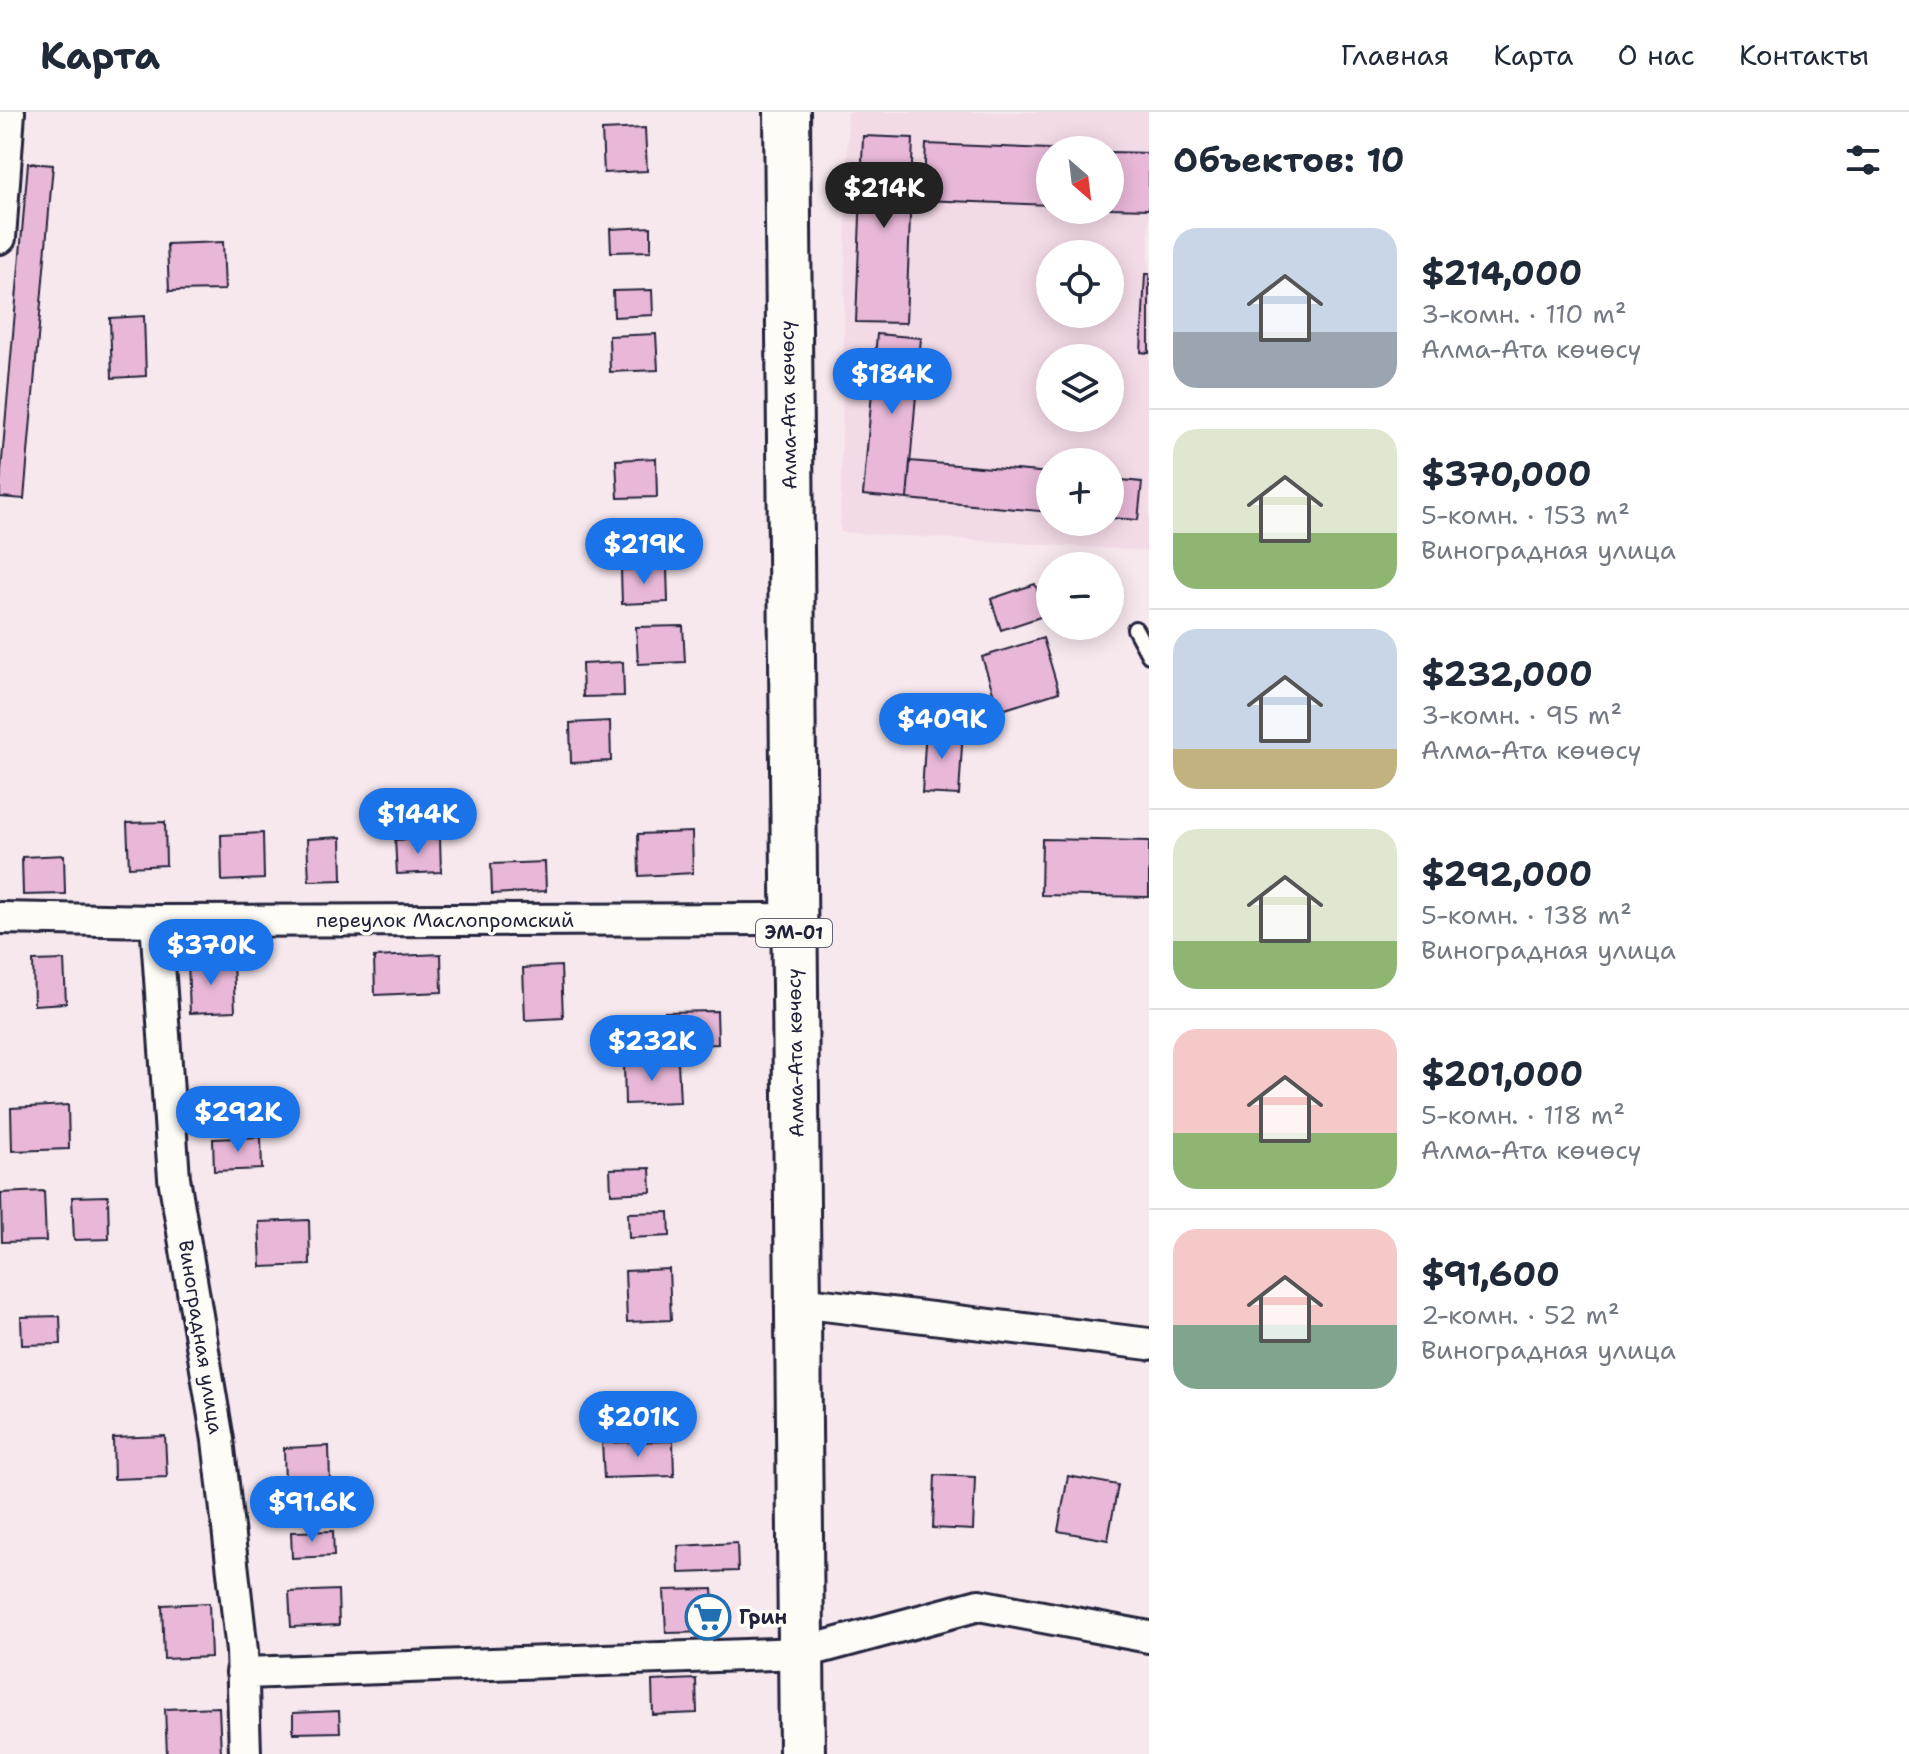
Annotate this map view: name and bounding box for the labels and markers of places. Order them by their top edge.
pin: $214K [828,162,940,230]
pin: $184K [836,348,948,416]
pin: $219K [588,518,700,586]
pin: $409K [886,693,998,761]
pin: $144K [362,788,474,856]
pin: $370K [155,919,267,987]
pin: $232K [596,1015,708,1083]
pin: $292K [182,1086,294,1154]
pin: $201K [582,1391,694,1459]
pin: $91.6K [247,1476,377,1544]
supermarket icon: Грин [684,1593,732,1641]
place label: Грин [739,1604,787,1630]

